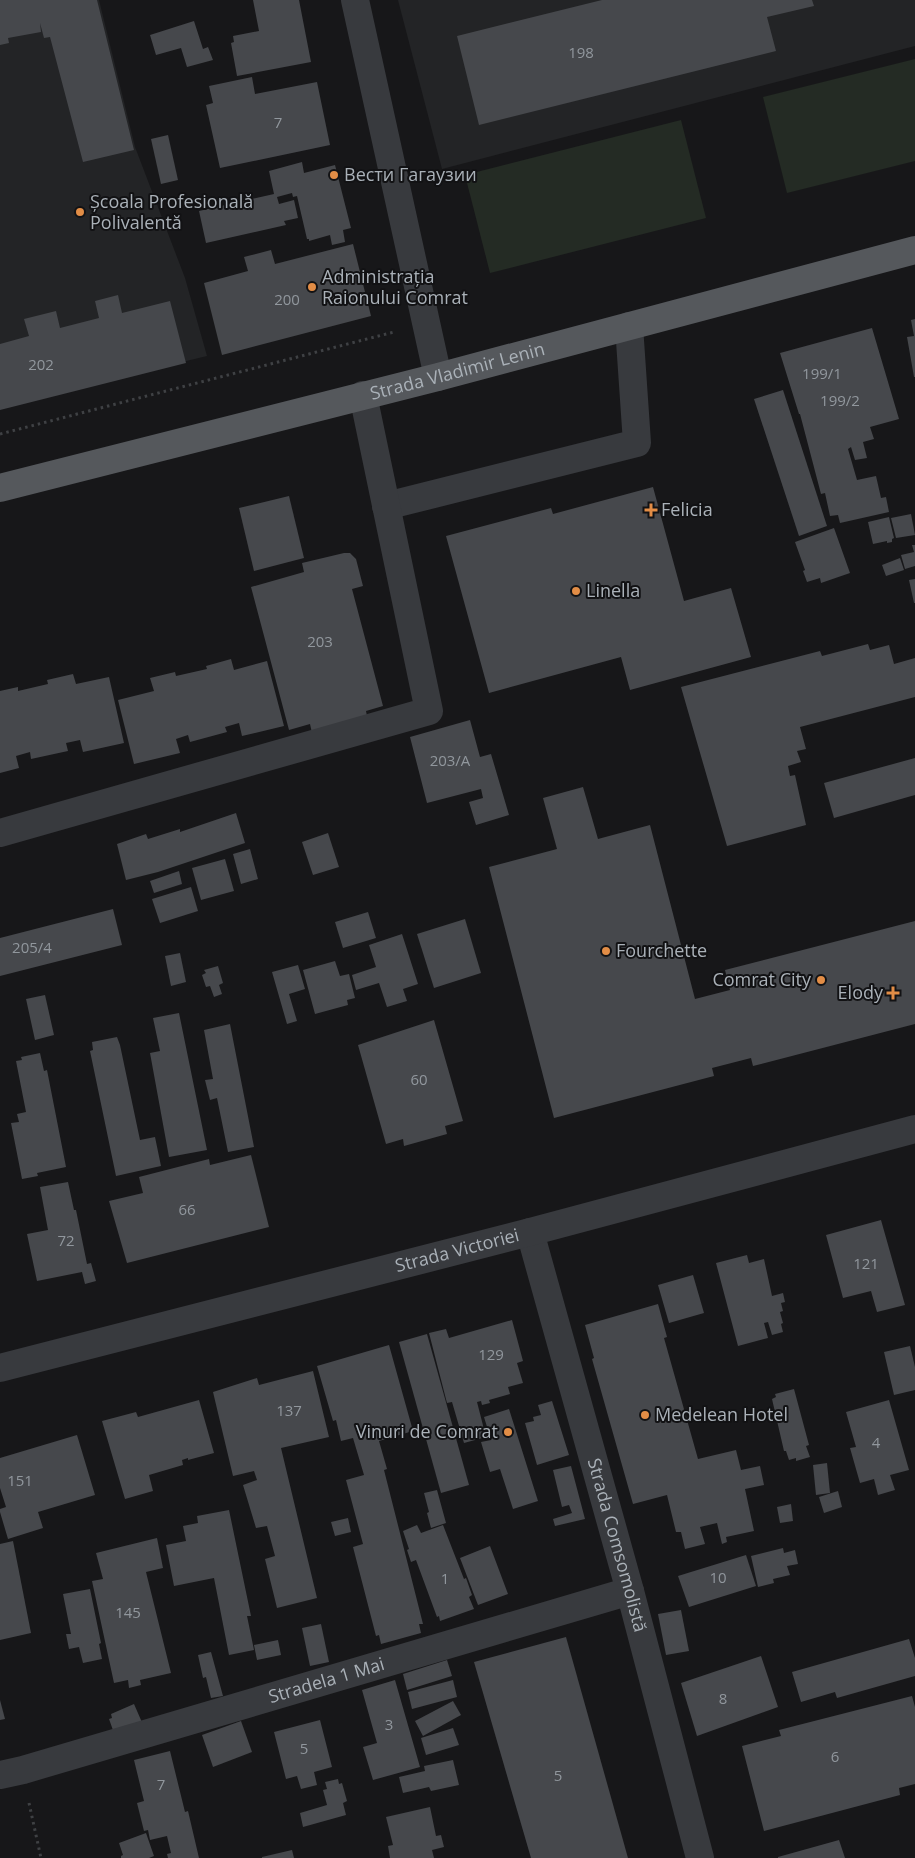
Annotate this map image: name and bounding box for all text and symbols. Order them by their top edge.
house number: 198 [568,42,594,62]
house number: 7 [274,112,282,132]
place label: Вести Гагаузии [344,162,477,186]
marker: Вести Гагаузии [328,169,340,181]
place label: Școala Profesională Polivalentă [90,189,253,234]
marker: Școala Profesională Polivalentă [74,206,86,218]
place label: Administrația Raionului Comrat [322,264,468,309]
marker: Administrația Raionului Comrat [306,281,318,293]
house number: 200 [274,289,300,309]
street label: Strada Vladimir Lenin [367,336,547,405]
house number: 202 [28,354,54,374]
house number: 199/1 [802,363,842,383]
house number: 199/2 [820,390,860,410]
place label: Felicia [661,497,713,521]
marker: Felicia [645,504,657,516]
place label: Linella [586,578,640,602]
marker: Linella [570,585,582,597]
house number: 203 [307,631,333,651]
house number: 203/A [430,750,471,770]
house number: 205/4 [12,937,52,957]
place label: Fourchette [616,938,707,962]
marker: Fourchette [600,945,612,957]
place label: Comrat City [712,967,812,991]
marker: Comrat City [815,974,827,986]
place label: Elody [838,980,884,1004]
marker: Elody [887,987,899,999]
house number: 60 [410,1069,428,1089]
house number: 66 [178,1199,196,1219]
street label: Strada Victoriei [392,1222,521,1277]
house number: 72 [57,1230,75,1250]
house number: 121 [853,1253,879,1273]
house number: 129 [478,1344,504,1364]
house number: 137 [276,1400,302,1420]
place label: Medelean Hotel [655,1402,788,1426]
marker: Medelean Hotel [639,1409,651,1421]
place label: Vinuri de Comrat [356,1419,498,1443]
marker: Vinuri de Comrat [502,1426,514,1438]
house number: 4 [872,1432,881,1452]
street label: Strada Comsomolistă [583,1455,653,1634]
house number: 151 [7,1470,33,1490]
house number: 10 [709,1567,727,1587]
house number: 1 [441,1568,449,1588]
house number: 145 [115,1602,141,1622]
street label: Stradela 1 Mai [265,1651,387,1708]
house number: 8 [719,1688,727,1708]
house number: 3 [385,1714,393,1734]
house number: 5 [300,1738,308,1758]
house number: 6 [831,1746,839,1766]
house number: 5 [554,1765,562,1785]
house number: 7 [157,1774,165,1794]

